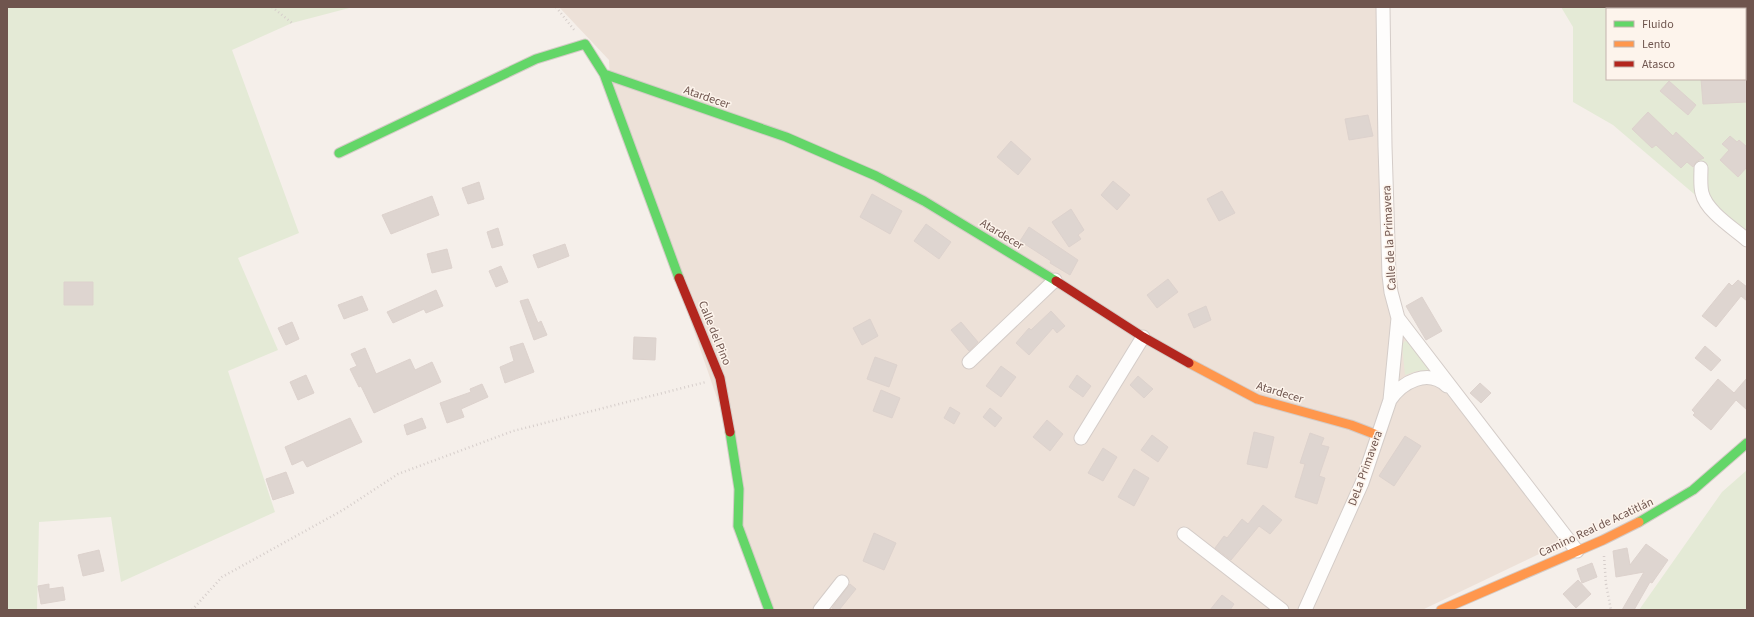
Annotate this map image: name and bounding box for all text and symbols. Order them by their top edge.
legend [1606,8,1746,80]
text: Fluido [1642,16,1674,33]
text: Lento [1642,36,1671,53]
text: Atasco [1642,56,1675,73]
street label: Atardecer [681,82,733,114]
street label: Calle de la Primavera [1378,185,1401,291]
street label: Atardecer [977,215,1027,255]
street label: Calle del Pino [694,298,735,368]
street label: Atardecer [1254,377,1306,408]
street label: DeLa Primavera [1344,428,1387,508]
street label: Camino Real de Acatitlán [1536,493,1656,562]

